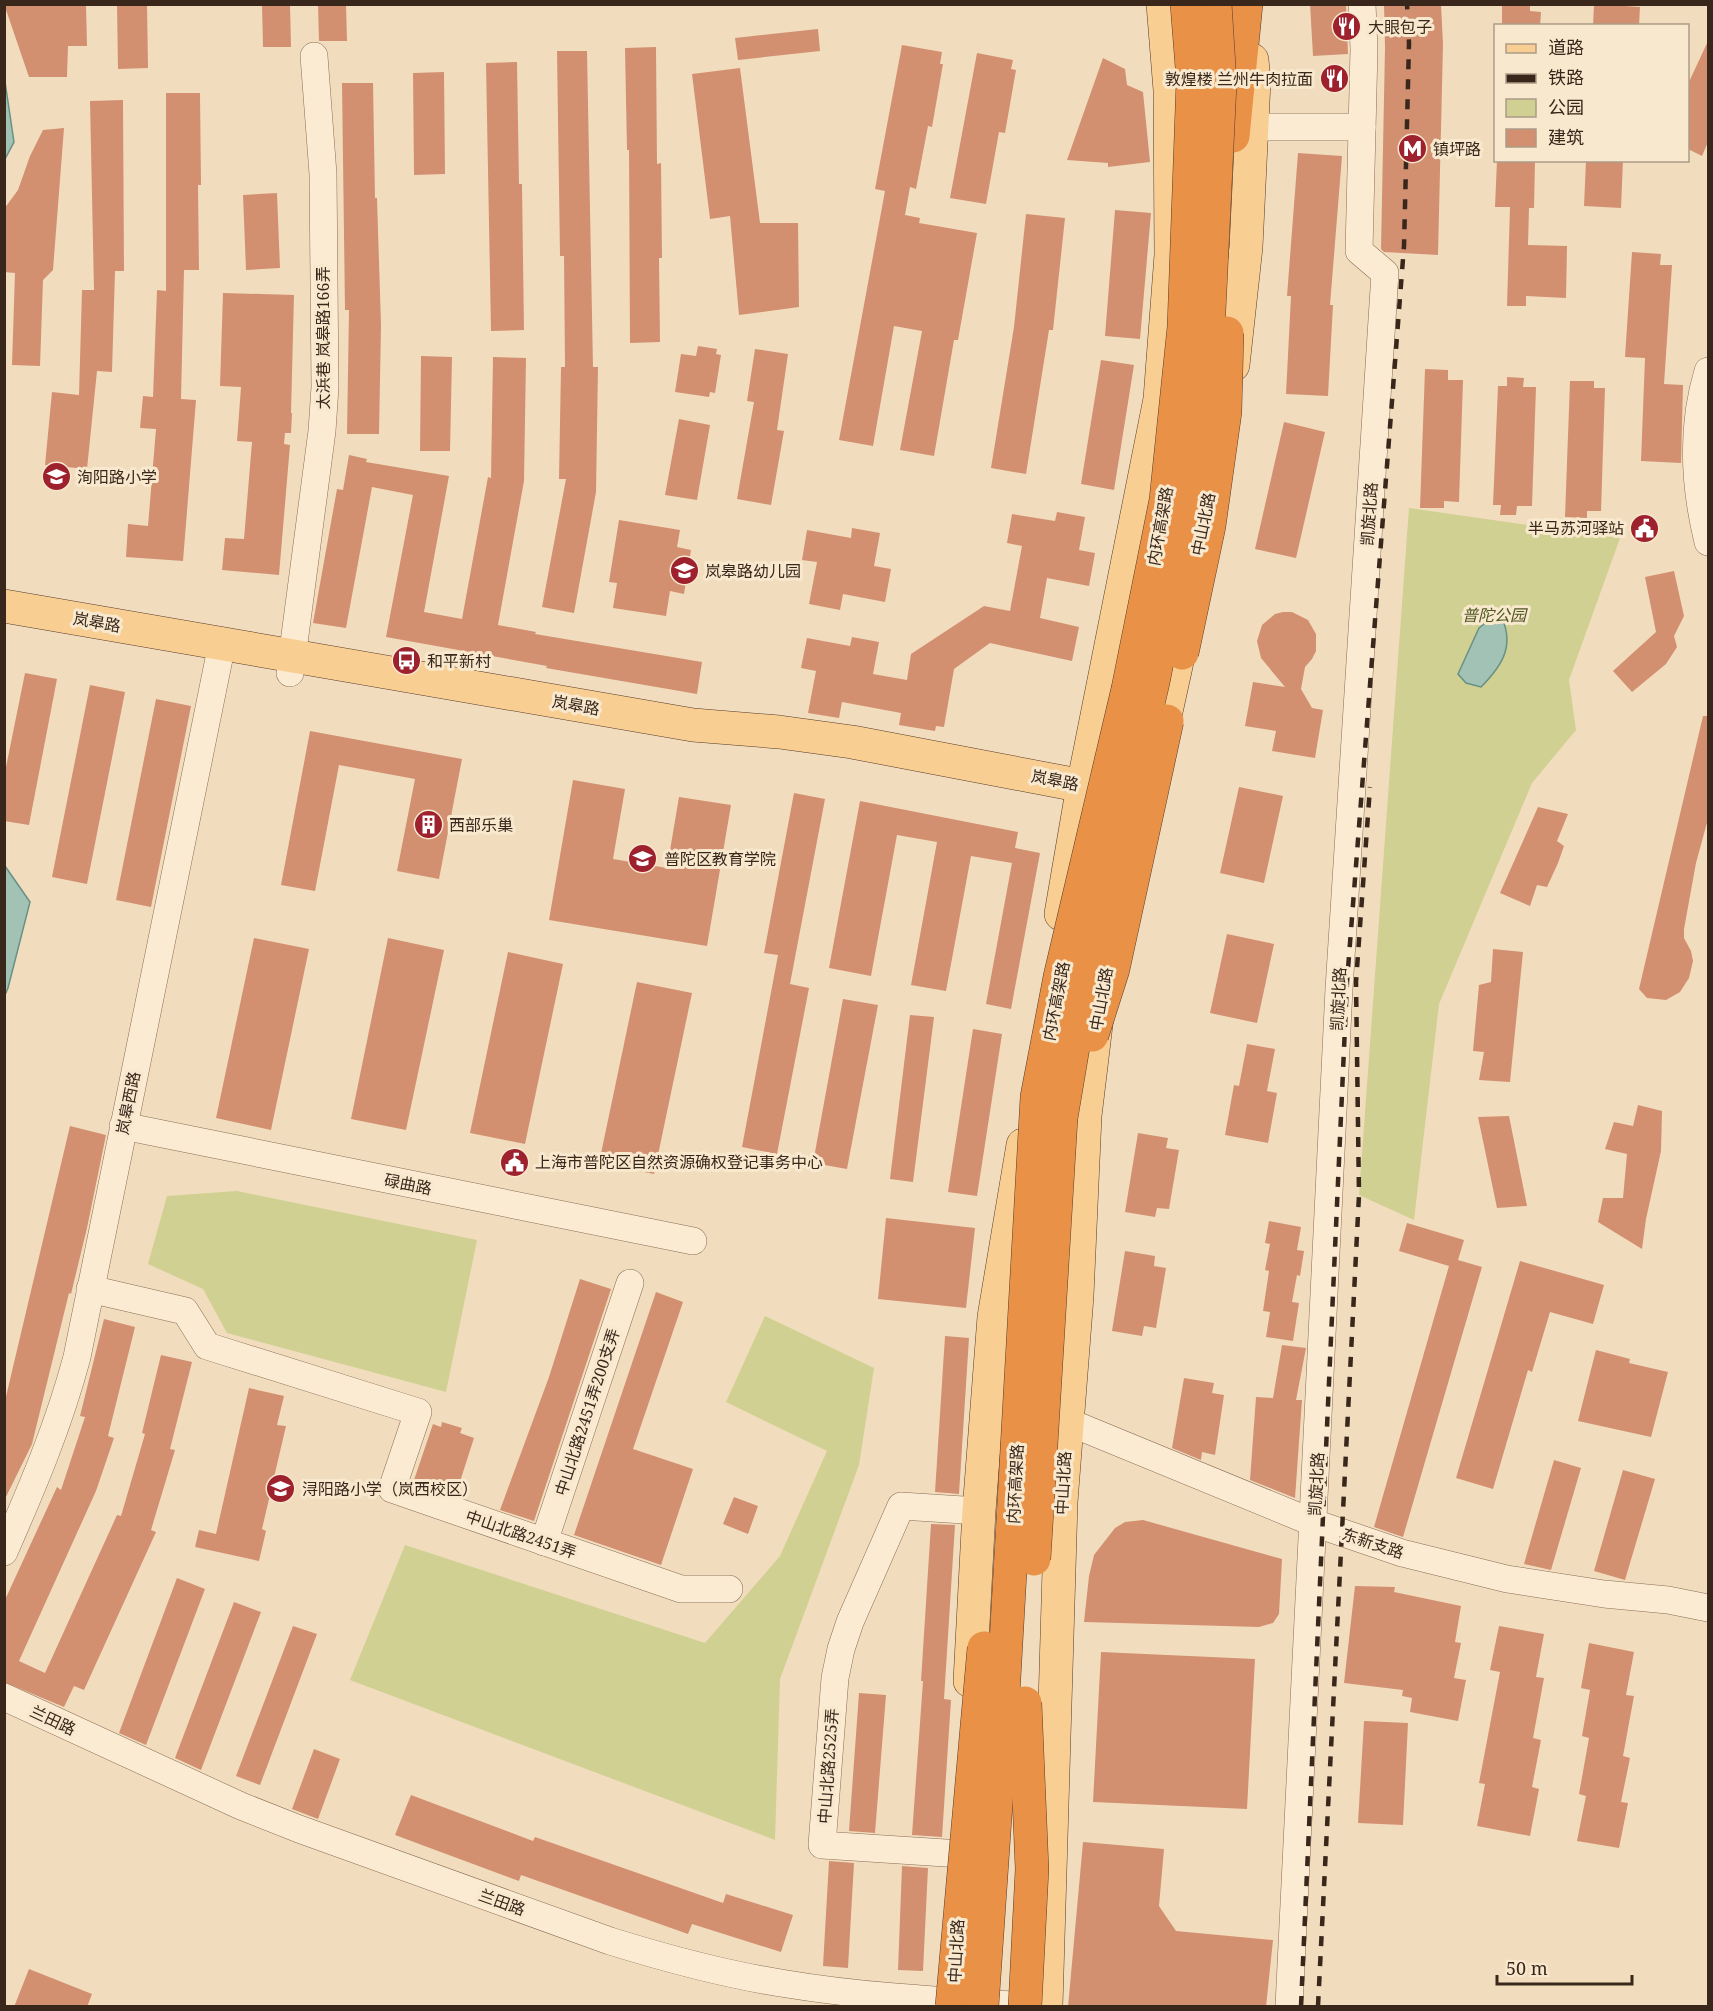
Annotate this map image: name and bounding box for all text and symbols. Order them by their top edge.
restaurant icon: 大眼包子 [1331,11,1363,43]
place label: 大眼包子 [1368,16,1432,38]
legend [1494,24,1689,162]
text: 道路 [1548,35,1584,59]
restaurant icon: 敦煌楼 兰州牛肉拉面 [1318,63,1350,95]
text: 铁路 [1548,65,1584,89]
place label: 敦煌楼 兰州牛肉拉面 [1165,68,1313,90]
text: 公园 [1548,95,1584,119]
text: 建筑 [1548,125,1584,149]
metro station icon: 镇坪路 [1396,133,1428,165]
place label: 镇坪路 [1433,138,1481,160]
street label: 太浜巷 岚皋路166弄 [312,267,334,410]
school or university icon: 洵阳路小学 [40,461,72,493]
place label: 洵阳路小学 [77,466,157,488]
street label: 凯旋北路 [1356,481,1382,547]
street label: 内环高架路 [1142,485,1178,567]
street label: 中山北路 [1186,490,1220,558]
public building icon: 半马苏河驿站 [1629,512,1661,544]
place label: 半马苏河驿站 [1528,517,1624,539]
school or university icon: 岚皋路幼儿园 [668,555,700,587]
place label: 岚皋路幼儿园 [705,560,801,582]
park label: 普陀公园 [1462,604,1528,626]
street label: 岚皋路 [71,607,123,637]
bus stop icon: 和平新村 [390,645,422,677]
place label: 和平新村 [427,650,491,672]
street label: 岚皋路 [550,690,602,720]
street label: 岚皋路 [1029,765,1081,795]
building icon: 西部乐巢 [412,809,444,841]
place label: 西部乐巢 [449,814,513,836]
school or university icon: 普陀区教育学院 [627,843,659,875]
place label: 普陀区教育学院 [664,848,776,870]
street label: 内环高架路 [1038,960,1074,1042]
street label: 中山北路 [1085,966,1117,1032]
street label: 凯旋北路 [1325,966,1351,1032]
street label: 岚皋西路 [111,1069,145,1137]
public building icon: 上海市普陀区自然资源确权登记事务中心 [498,1146,530,1178]
place label: 上海市普陀区自然资源确权登记事务中心 [535,1151,823,1173]
street label: 碌曲路 [382,1169,434,1199]
street label: 中山北路2451弄200支弄 [550,1326,624,1498]
street label: 内环高架路 [1002,1443,1028,1525]
street label: 中山北路 [1050,1450,1076,1516]
street label: 凯旋北路 [1303,1451,1329,1517]
school or university icon: 浔阳路小学（岚西校区） [265,1473,297,1505]
place label: 浔阳路小学（岚西校区） [302,1478,478,1500]
street label: 中山北路2451弄 [463,1505,579,1563]
street label: 东新支路 [1339,1523,1407,1563]
street label: 兰田路 [27,1700,79,1740]
street label: 中山北路2525弄 [813,1707,843,1825]
street label: 兰田路 [476,1883,528,1921]
street label: 中山北路 [943,1918,969,1984]
scale bar [1497,1948,1632,1986]
text: 50 m [1506,1956,1548,1980]

